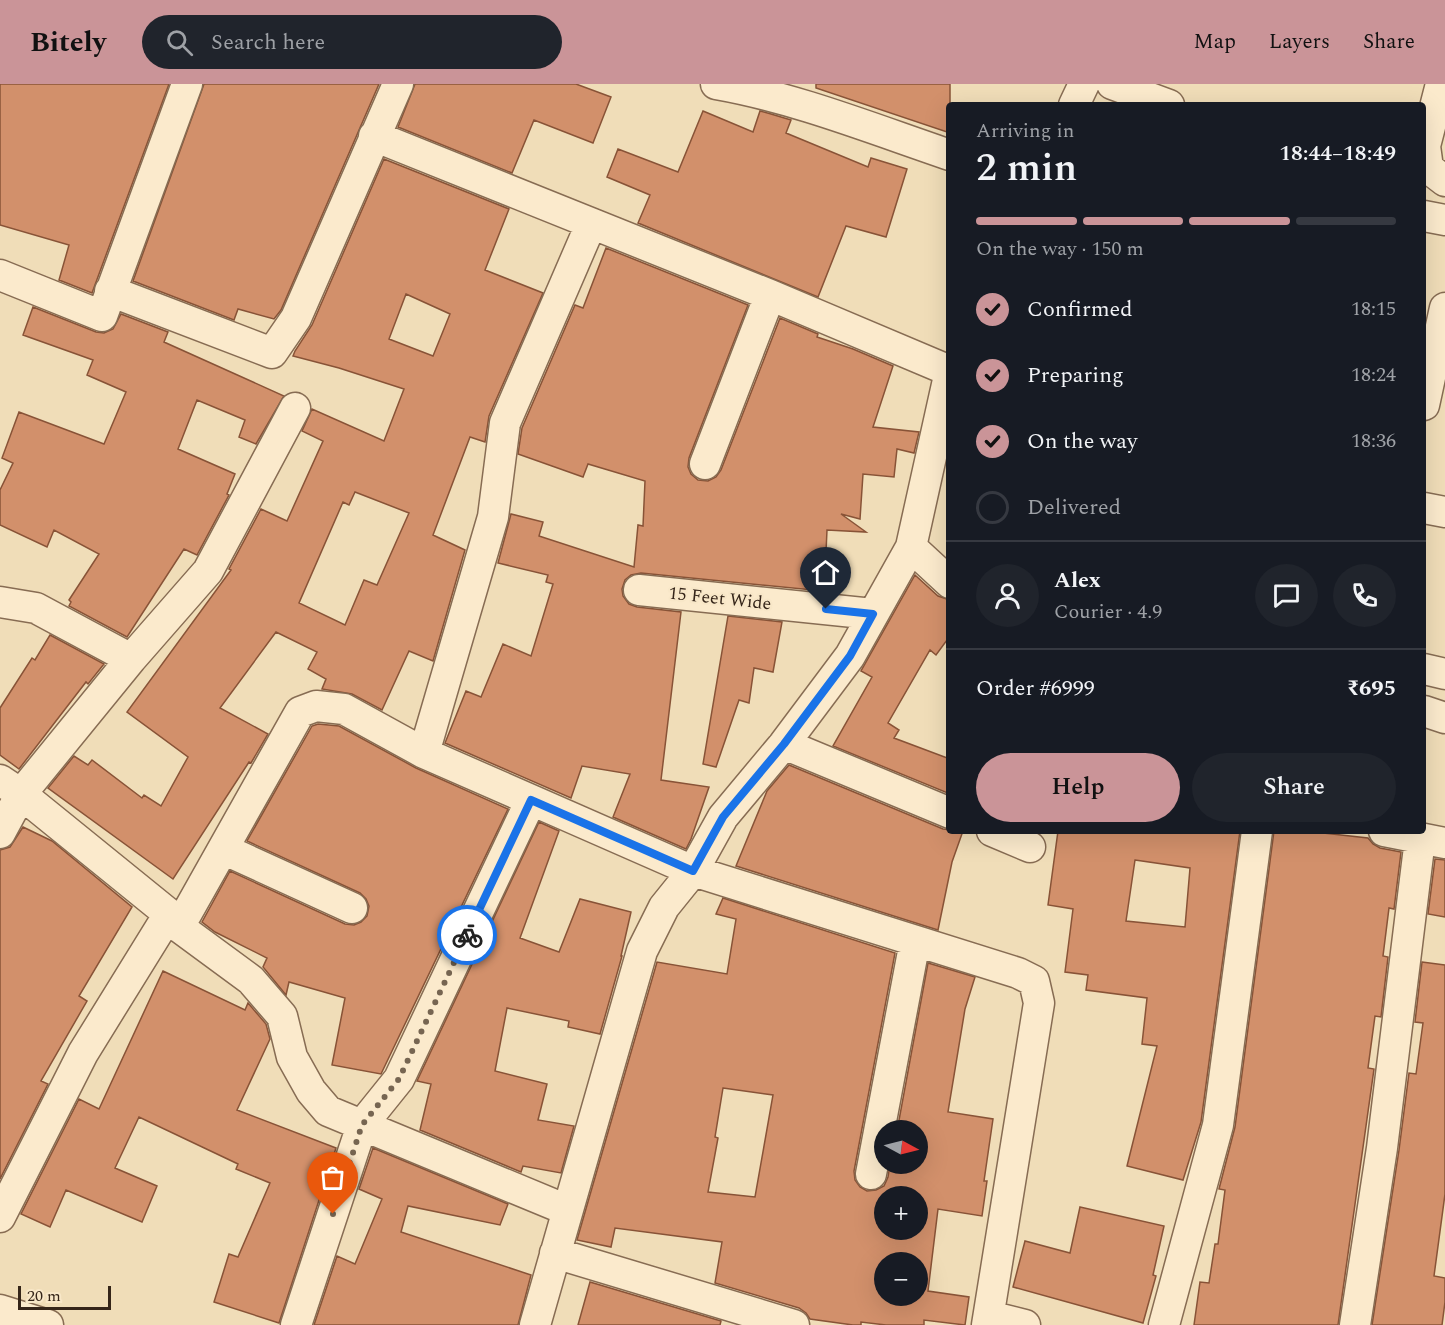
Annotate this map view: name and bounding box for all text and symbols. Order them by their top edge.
search box [142,15,562,69]
text: Bitely [30,21,106,64]
icon: search [163,26,196,59]
text: Search here [211,26,325,59]
text: Map [1194,26,1236,58]
text: Layers [1269,26,1330,58]
text: Share [1363,26,1415,58]
text: Arriving in [976,116,1074,146]
text: 18:44–18:49 [1279,137,1396,170]
text: 2 min [976,139,1077,198]
text: On the way · 150 m [976,234,1144,264]
icon: check [976,293,1009,326]
text: Confirmed [1027,293,1133,326]
text: 18:15 [1351,294,1396,324]
icon: check [976,359,1009,392]
text: Preparing [1027,359,1124,392]
text: 18:24 [1351,360,1396,390]
icon: check [976,425,1009,458]
text: On the way [1027,425,1138,458]
text: 18:36 [1351,426,1396,456]
text: Delivered [1027,491,1121,524]
pin [800,547,851,609]
icon: home [809,556,842,589]
button: person [976,564,1039,627]
text: Alex [1054,564,1101,597]
button: chat [1255,564,1318,627]
button: phone [1333,564,1396,627]
street label: 15 Feet Wide [667,580,773,617]
text: Courier · 4.9 [1054,597,1162,627]
text: Order #6999 [976,672,1095,705]
text: ₹695 [1347,672,1396,705]
button: Help [976,753,1180,822]
button: Share [1192,753,1396,822]
courier [437,905,497,965]
icon: bike [451,919,484,952]
north arrow [874,1120,928,1174]
map controls [874,1120,928,1306]
pin [307,1152,358,1214]
icon: bag [316,1161,349,1194]
button: + [874,1186,928,1240]
button: − [874,1252,928,1306]
scale bar [18,1283,111,1310]
text: 20 m [27,1284,61,1308]

